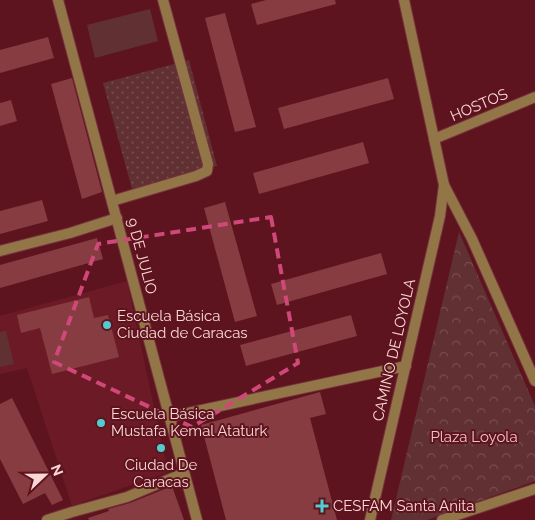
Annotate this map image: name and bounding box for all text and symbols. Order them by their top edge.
street label: HOSTOS [448,85,510,125]
street label: 9 DE JULIO [123,216,161,296]
street label: CAMINO DE LOYOLA [369,277,419,423]
place label: Escuela Básica Ciudad de Caracas [117,307,248,342]
marker: Escuela Básica Ciudad de Caracas [101,319,113,331]
place label: Escuela Básica Mustafa Kemal Ataturk [111,405,267,440]
marker: Escuela Básica Mustafa Kemal Ataturk [95,417,107,429]
park label: Plaza Loyola [430,428,518,446]
marker: Ciudad De Caracas [155,442,167,454]
north arrow [20,450,70,500]
place label: Ciudad De Caracas [125,456,198,491]
text: N [48,462,66,478]
place label: CESFAM Santa Anita [333,497,474,515]
marker: CESFAM Santa Anita [315,499,329,513]

